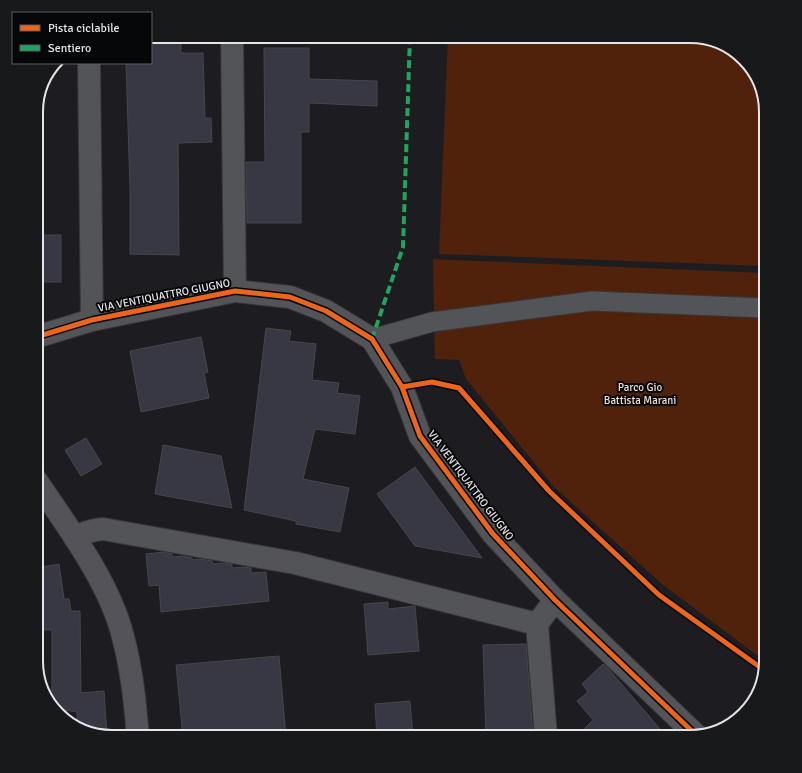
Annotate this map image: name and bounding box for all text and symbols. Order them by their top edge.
legend [12,12,152,64]
text: Pista ciclabile [48,21,120,36]
text: Sentiero [48,41,91,56]
street label: VIA VENTIQUATTRO GIUGNO [97,276,231,315]
park label: Parco Gio Battista Marani [604,381,676,407]
street label: VIA VENTIQUATTRO GIUGNO [425,428,516,543]

